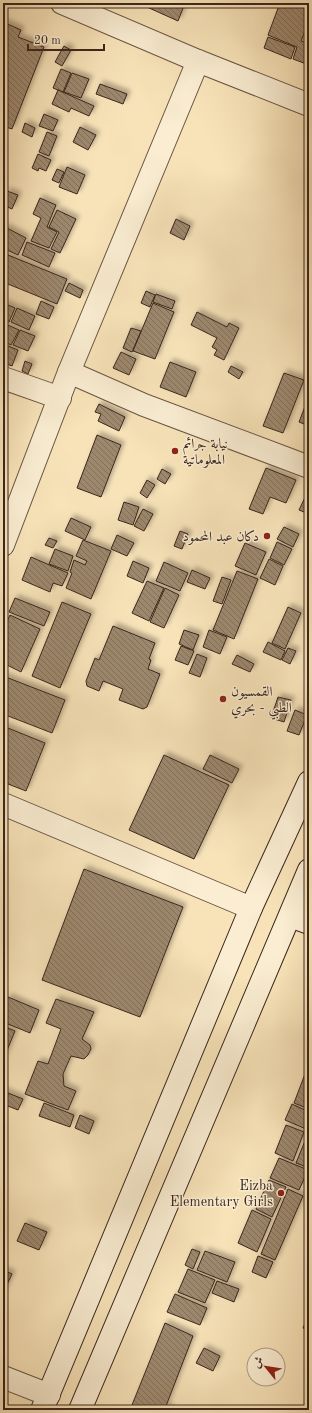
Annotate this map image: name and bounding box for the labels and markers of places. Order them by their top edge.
place label: نيابة جرائم المعلوماتية [183,436,228,468]
marker: نيابة جرائم المعلوماتية [170,446,180,456]
place label: دكان عبد المحمود [183,529,259,545]
marker: دكان عبد المحمود [262,531,272,541]
place label: القمسيون الطبي - بحري [231,685,292,720]
marker: القمسيون الطبي - بحري [218,694,228,704]
place label: Eizba Elementary Girls [170,1179,273,1209]
marker: Eizba Elementary Girls [276,1188,286,1198]

